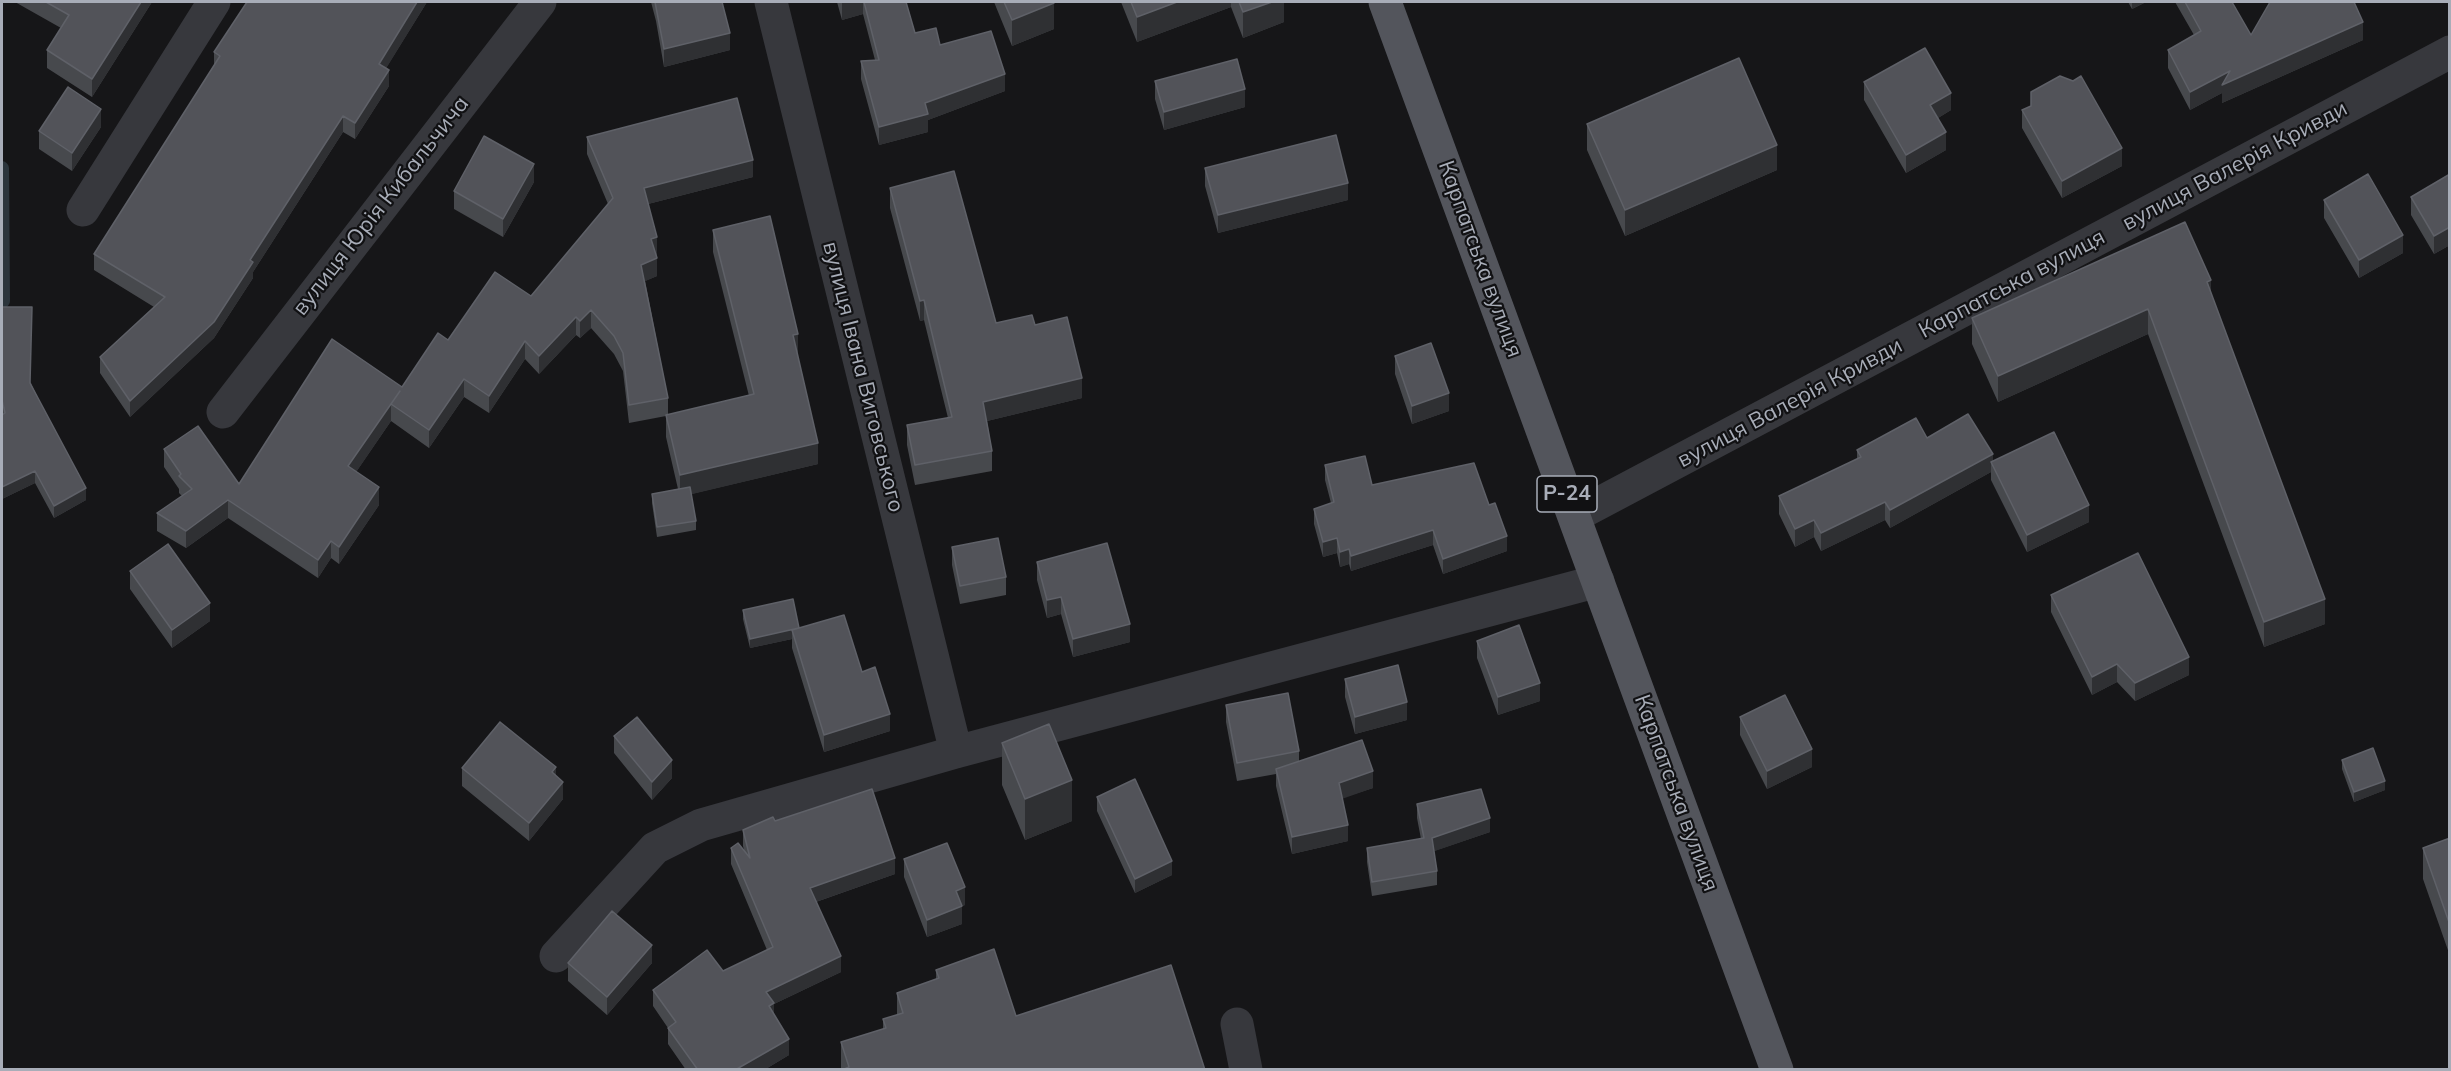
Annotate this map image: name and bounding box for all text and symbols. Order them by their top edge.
street label: вулиця Юрія Кибальчича [287,91,475,321]
street label: вулиця Валерія Кривди [2118,95,2352,237]
street label: Карпатська вулиця [1432,157,1528,361]
street label: Карпатська вулиця [1914,224,2110,344]
street label: вулиця Івана Виговського [817,239,909,515]
street label: вулиця Валерія Кривди [1673,332,1907,474]
road number: Р-24 [1537,476,1597,512]
street label: Карпатська вулиця [1628,691,1724,895]

